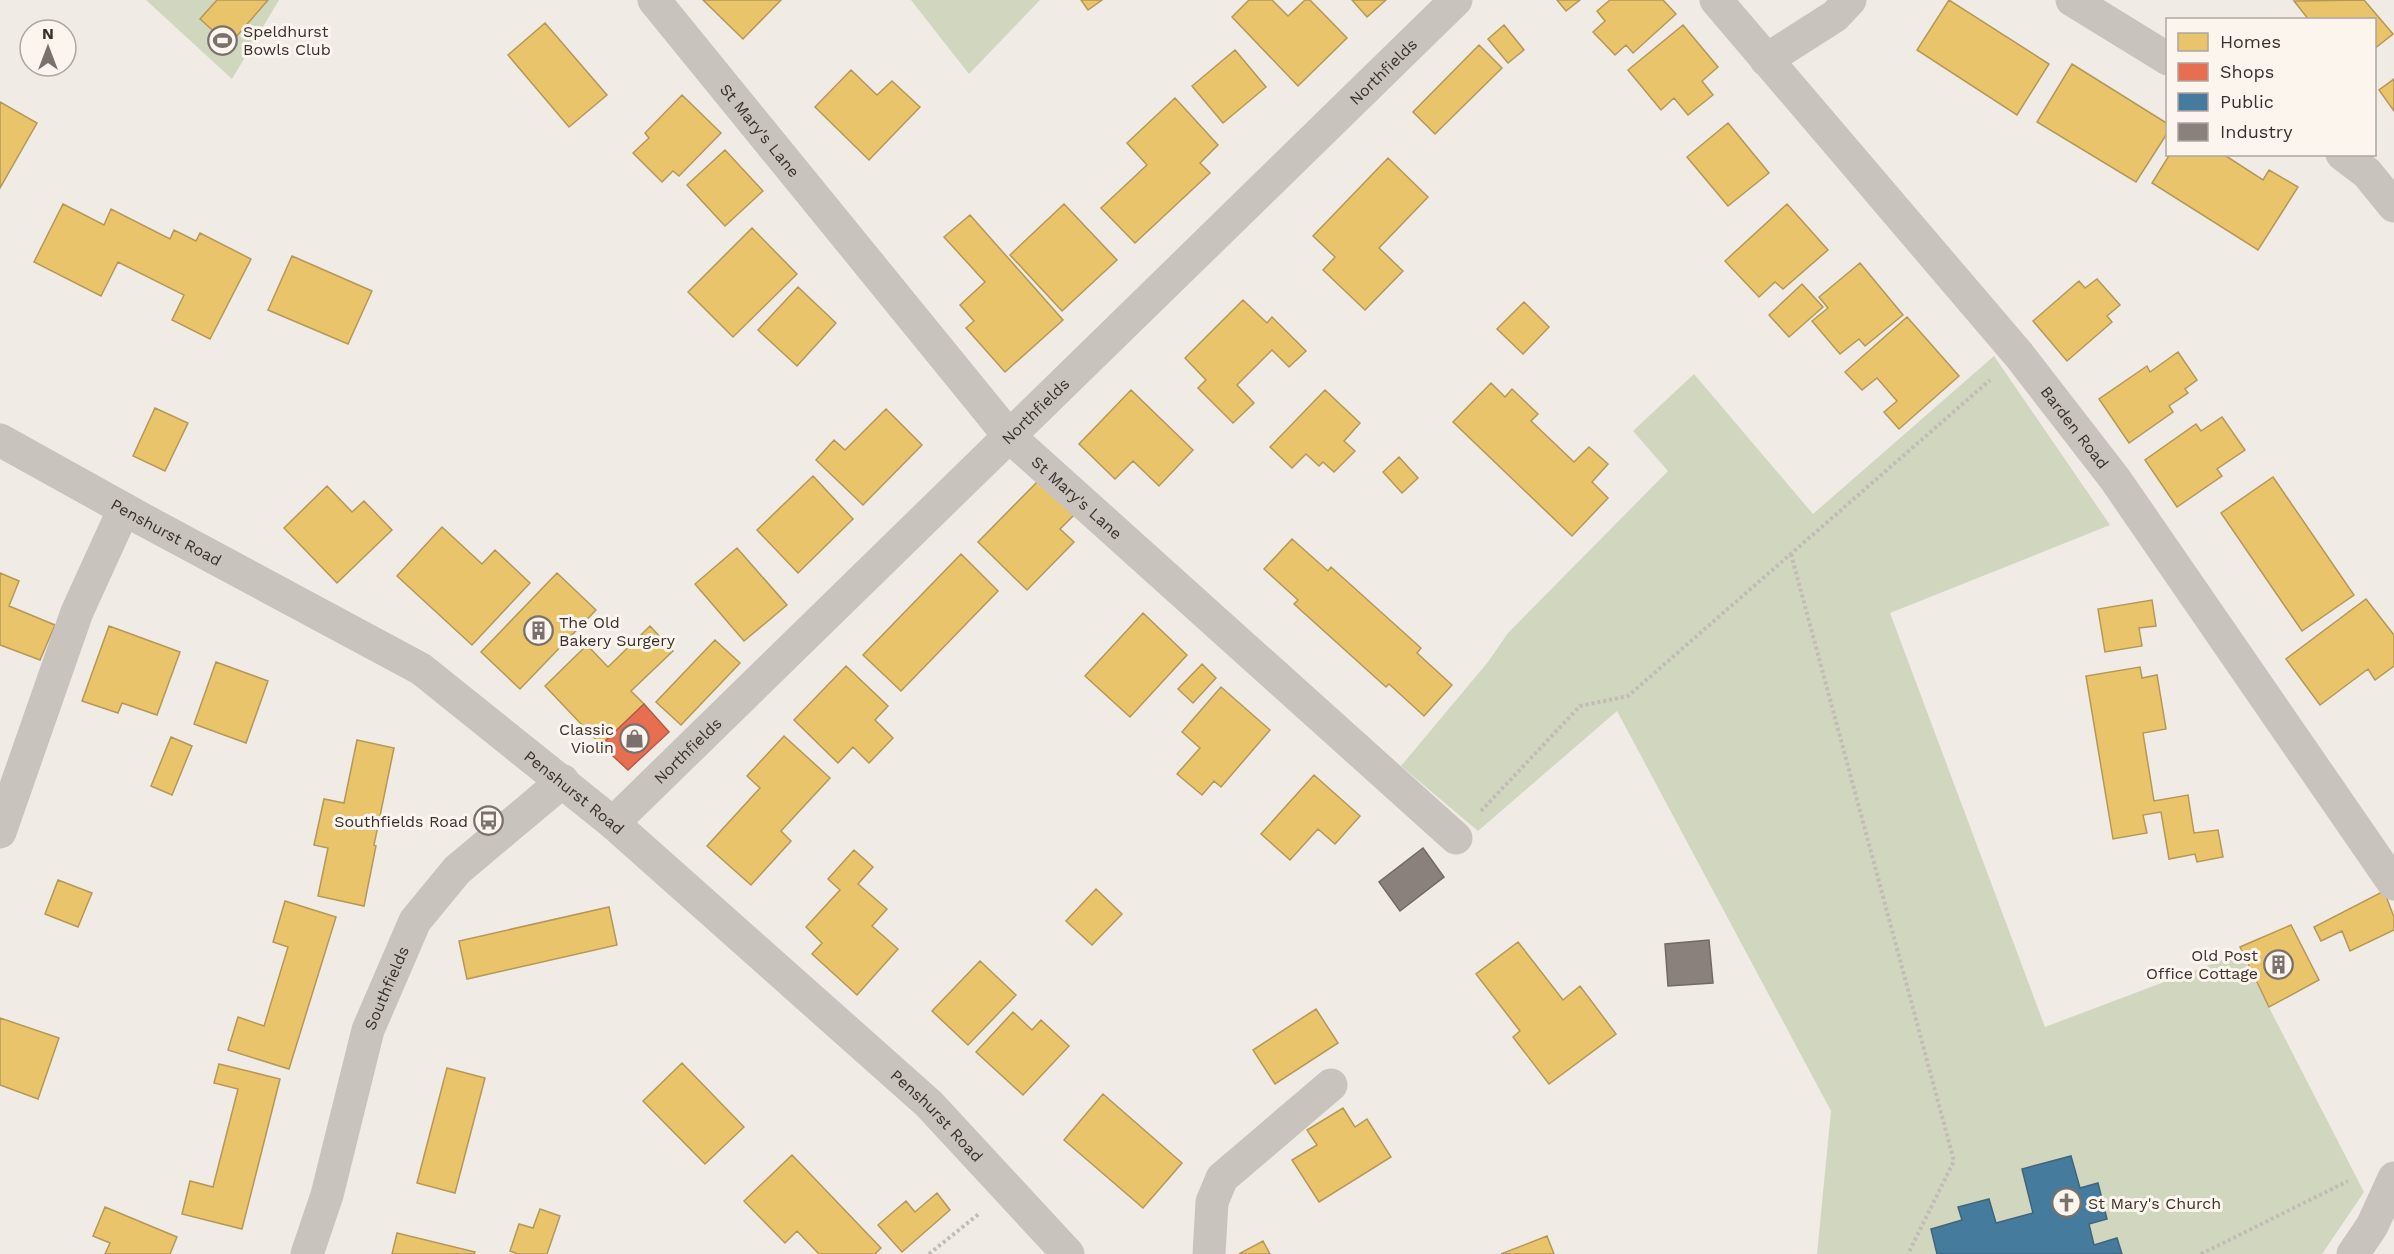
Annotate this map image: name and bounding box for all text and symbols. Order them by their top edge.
north arrow [18,18,78,78]
legend [2166,18,2376,156]
place label: Speldhurst Bowls Club [243,22,331,59]
text: N [42,24,54,43]
sports icon: Speldhurst Bowls Club [206,24,238,56]
text: Homes [2220,31,2281,52]
street label: Northfields [1345,34,1421,109]
text: Shops [2220,61,2274,82]
street label: St Mary's Lane [716,80,804,181]
text: Public [2220,91,2274,112]
text: Industry [2220,121,2293,142]
street label: Northfields [997,374,1073,448]
street label: Barden Road [2037,382,2113,472]
street label: St Mary's Lane [1028,452,1126,543]
street label: Penshurst Road [108,494,225,569]
place label: The Old Bakery Surgery [559,613,676,650]
building icon: The Old Bakery Surgery [522,615,554,647]
street label: Northfields [650,713,725,788]
place label: Classic Violin [559,720,614,757]
shop icon: Classic Violin [619,722,651,754]
street label: Penshurst Road [521,746,628,838]
bus stop icon: Southfields Road [473,805,505,837]
place label: Southfields Road [334,812,468,831]
street label: Southfields [360,943,413,1033]
place label: Old Post Office Cottage [2146,946,2258,983]
building icon: Old Post Office Cottage [2263,948,2295,980]
street label: Penshurst Road [887,1065,987,1166]
church icon: St Mary's Church [2051,1187,2083,1219]
place label: St Mary's Church [2088,1194,2221,1213]

